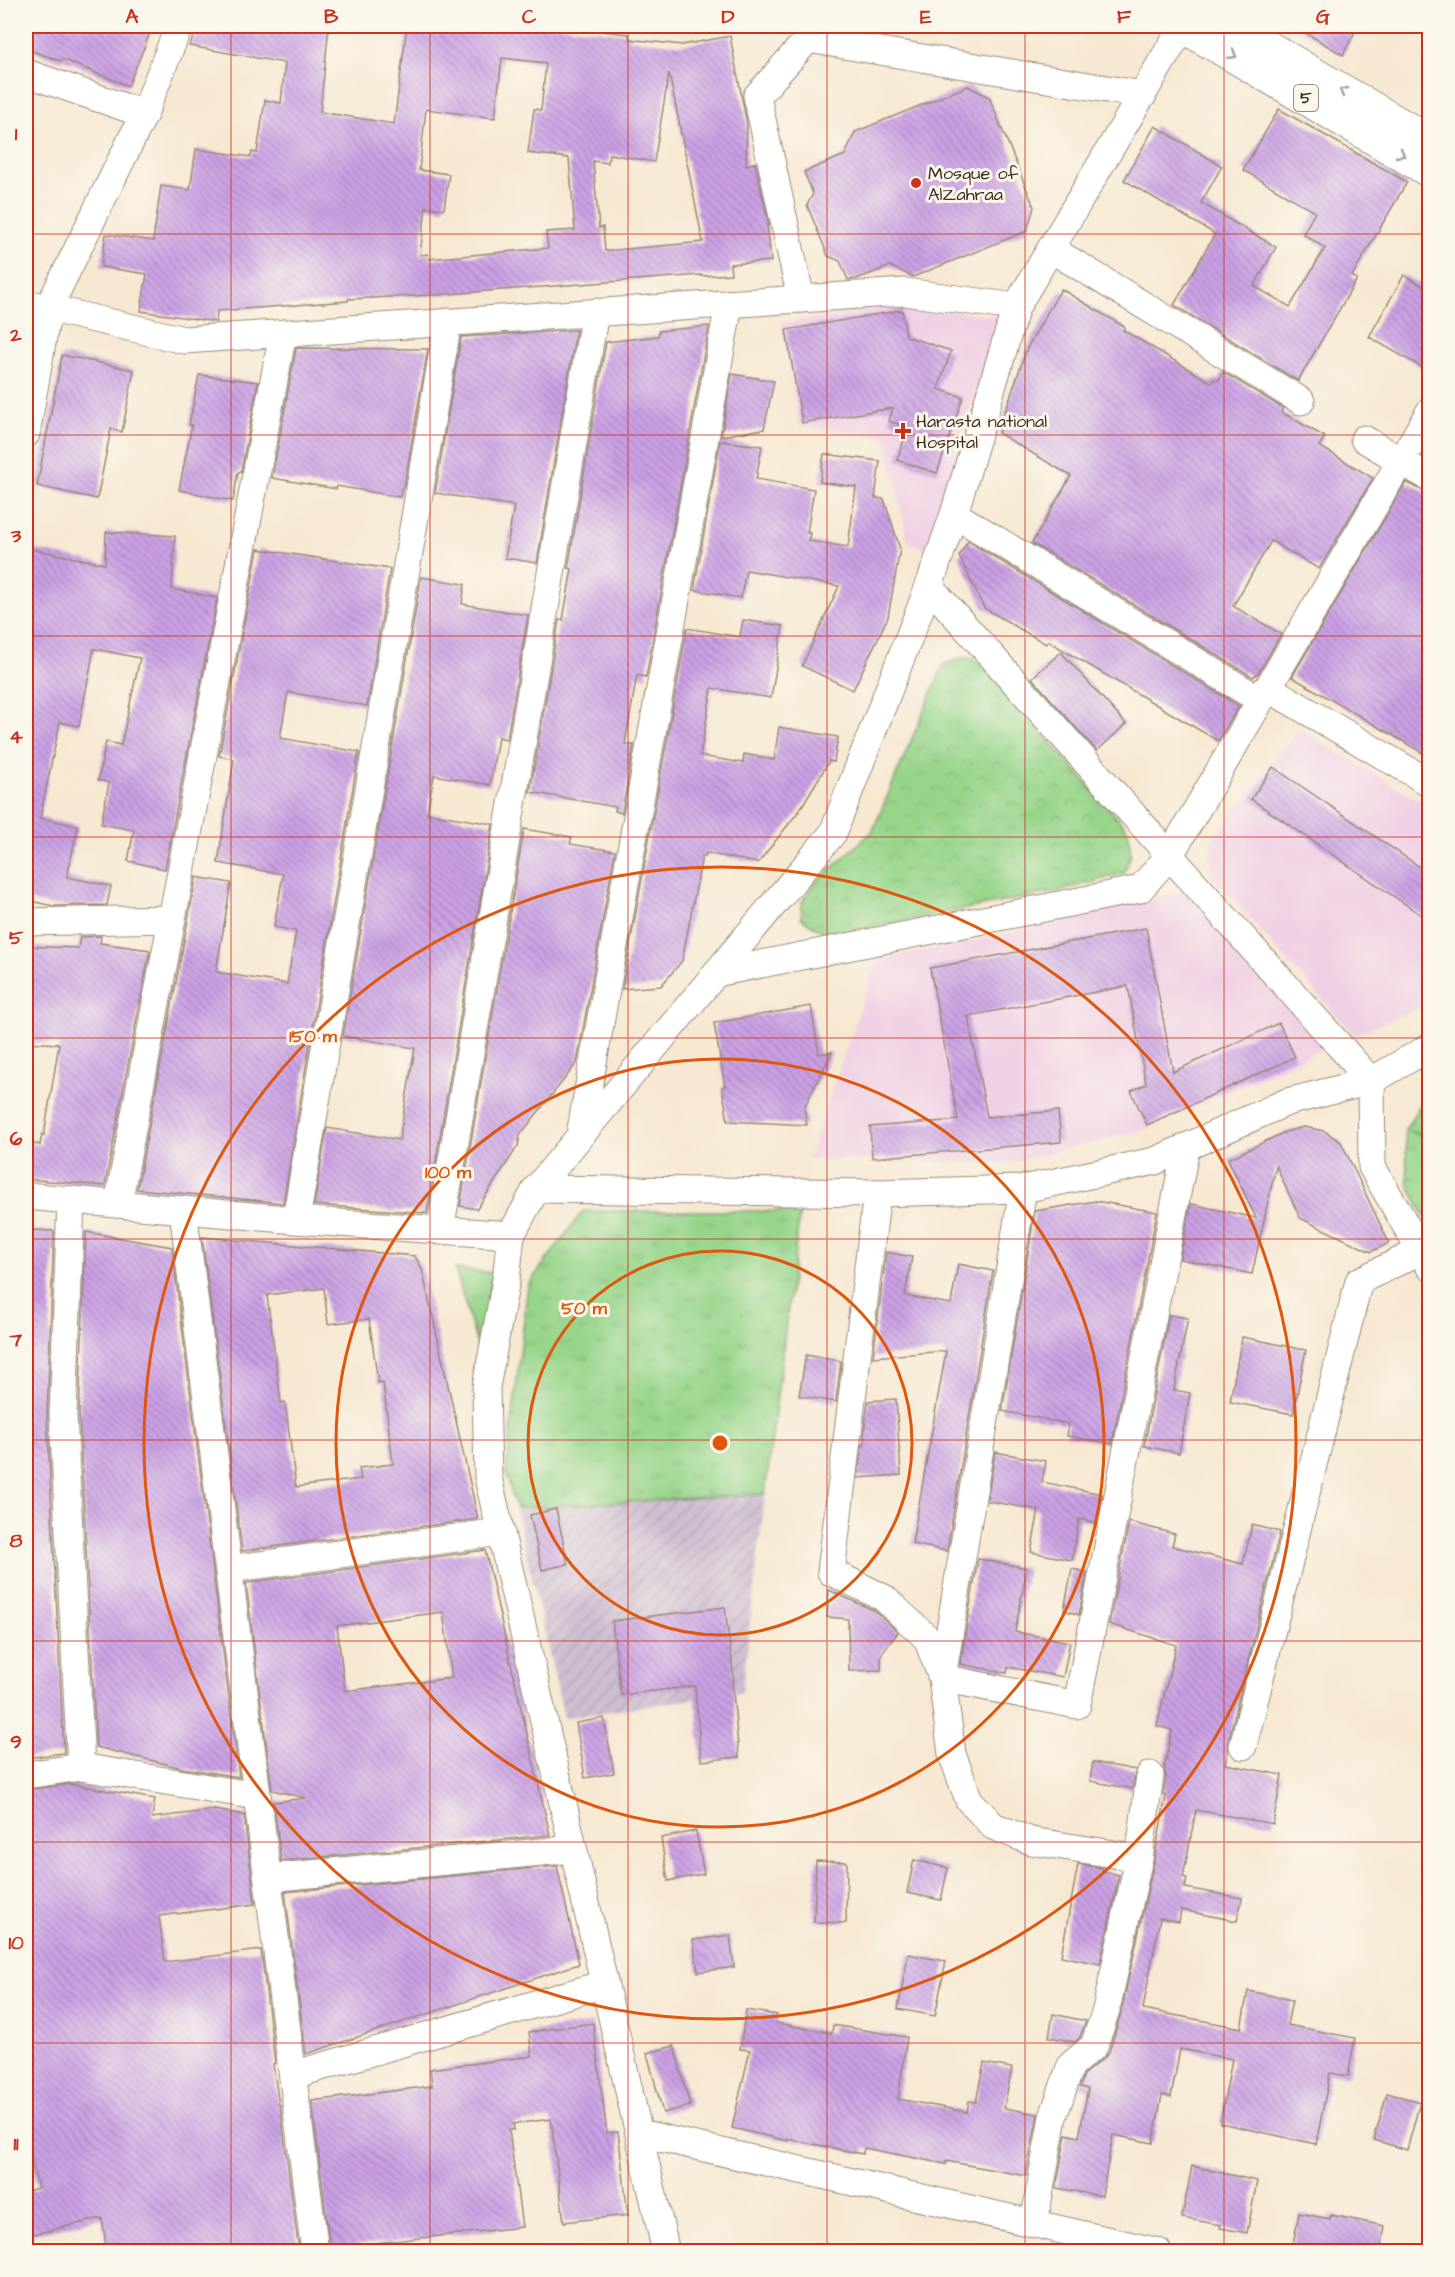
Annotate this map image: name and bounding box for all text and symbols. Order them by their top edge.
text: A [126,3,139,31]
text: B [324,3,339,31]
text: C [522,3,537,31]
text: D [722,3,735,31]
text: E [920,3,932,31]
text: F [1117,3,1132,31]
text: G [1316,3,1330,31]
one-way arrow [1227,48,1237,59]
road number: 5 [1294,85,1318,111]
one-way arrow [1339,87,1349,98]
text: 1 [15,120,18,148]
one-way arrow [1395,147,1405,158]
place label: Mosque of AlZahraa [928,161,1019,207]
marker: Mosque of AlZahraa [909,176,923,190]
text: 2 [9,321,22,349]
place label: Harasta national Hospital [916,409,1047,455]
marker: Harasta national Hospital [894,422,912,440]
text: 3 [10,522,22,550]
text: 4 [9,723,23,751]
text: 5 [9,924,24,952]
text: 150 m [289,1024,338,1049]
text: 6 [10,1125,23,1153]
text: 100 m [425,1160,472,1185]
text: 50 m [561,1296,608,1321]
text: 7 [9,1326,23,1354]
centre of rings [710,1433,730,1453]
text: 8 [10,1527,23,1555]
text: 9 [10,1728,22,1756]
text: 10 [8,1929,24,1957]
text: 11 [13,2130,19,2158]

